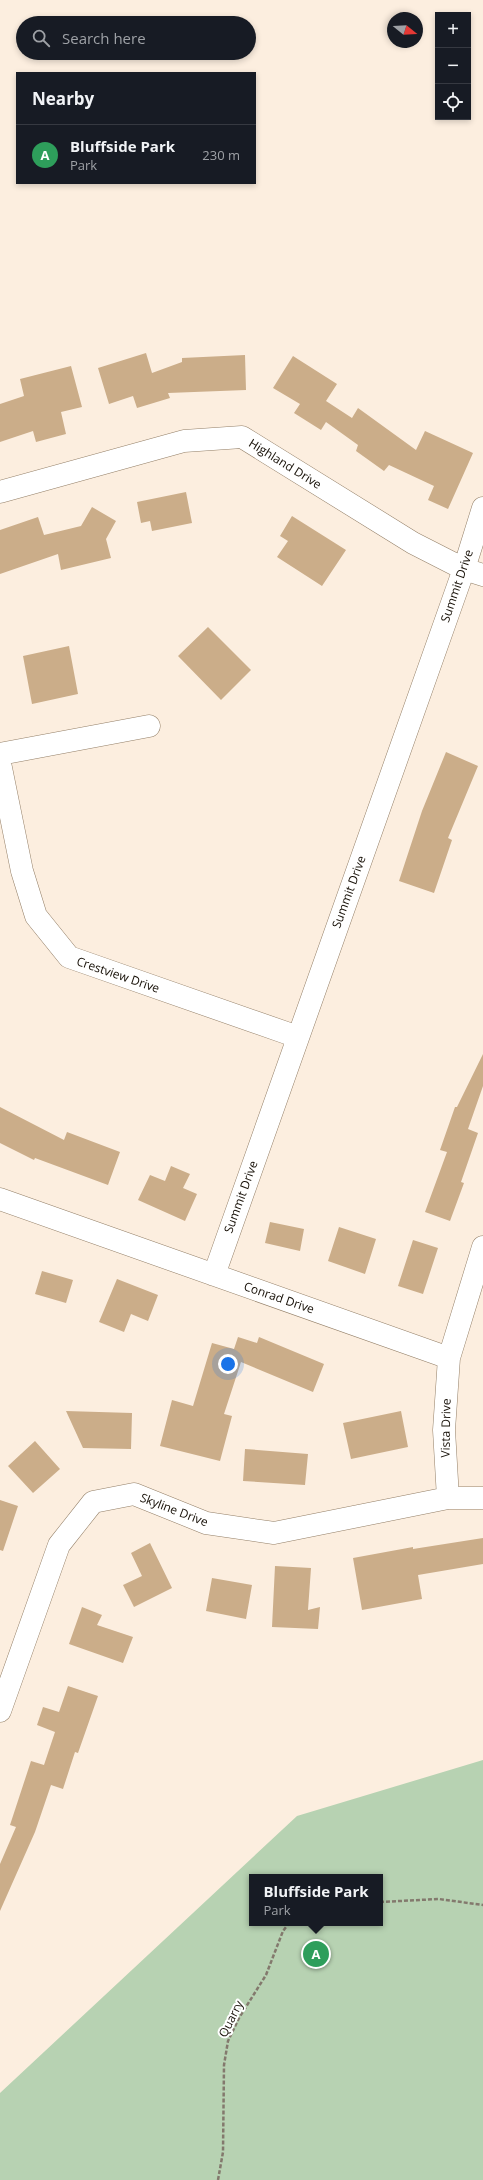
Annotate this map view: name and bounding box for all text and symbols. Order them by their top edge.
north arrow [387,12,423,48]
map controls [435,12,471,120]
button: + [435,12,471,48]
search box [16,16,256,60]
icon: search [30,27,52,49]
text: Search here [62,28,146,48]
button: − [435,48,471,84]
button: locate [435,84,471,120]
text: Nearby [32,87,94,110]
text: Bluffside Park [70,136,175,156]
text: A [41,146,49,164]
text: 230 m [202,146,240,164]
text: Park [70,156,97,174]
street label: Highland Drive [246,434,325,493]
street label: Summit Drive [436,547,477,625]
street label: Summit Drive [328,853,370,930]
street label: Crestview Drive [74,952,162,997]
street label: Summit Drive [220,1158,262,1235]
street label: Conrad Drive [242,1278,317,1318]
your location [218,1354,238,1374]
street label: Vista Drive [436,1398,455,1458]
street label: Skyline Drive [138,1489,211,1530]
popup [249,1874,383,1926]
text: Bluffside Park [264,1881,369,1901]
text: Park [264,1901,291,1919]
pin: A [303,1939,329,1969]
street label: Quarry [214,1997,247,2040]

